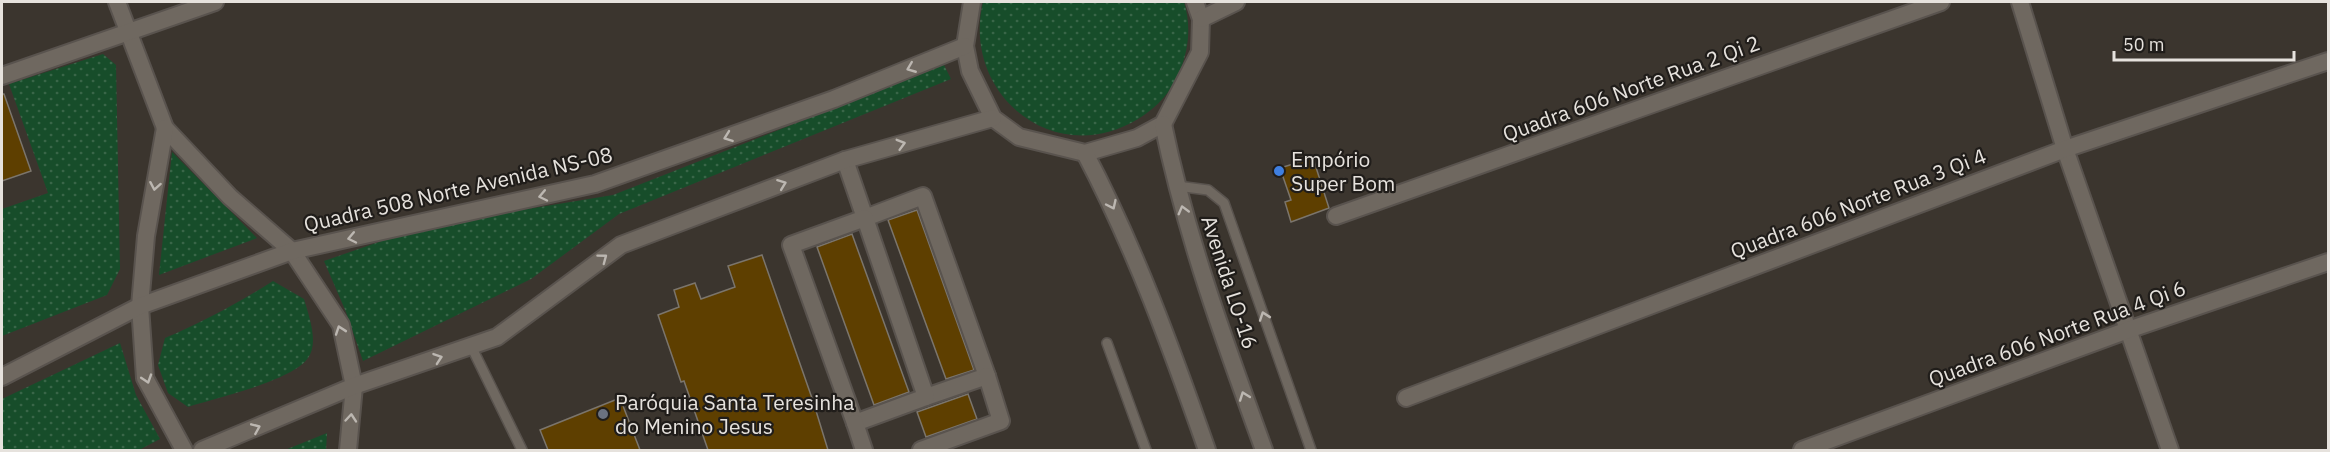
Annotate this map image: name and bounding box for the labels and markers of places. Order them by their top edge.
place label: Empório Super Bom [1291,145,1395,197]
marker: Empório Super Bom [1272,164,1286,178]
place label: Paróquia Santa Teresinha do Menino Jesus [615,388,854,440]
marker: Paróquia Santa Teresinha do Menino Jesus [596,407,610,421]

